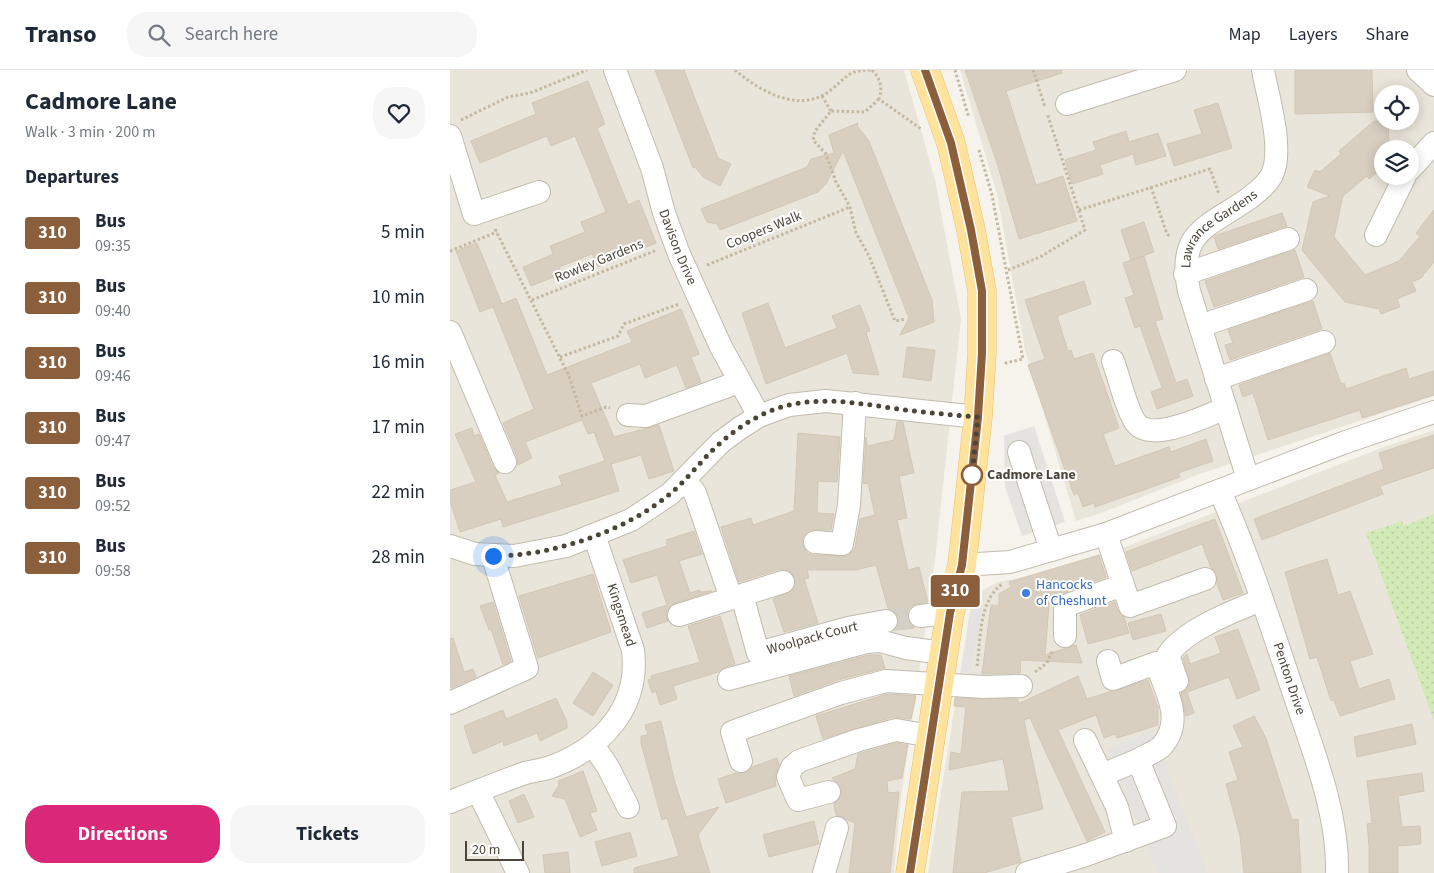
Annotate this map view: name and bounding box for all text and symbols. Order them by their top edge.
search box [127,12,477,57]
text: Transo [25,17,97,52]
icon: search [145,21,173,49]
text: Search here [185,21,278,48]
text: Map [1229,22,1261,47]
text: Layers [1289,22,1338,47]
text: Share [1366,22,1409,47]
text: Cadmore Lane [25,84,177,119]
map controls [1374,85,1419,185]
button: locate [1374,85,1419,130]
button: heart [373,87,425,139]
text: Walk · 3 min · 200 m [25,121,156,143]
button: layers [1374,140,1419,185]
text: Departures [25,164,119,191]
street label: Lawrance Gardens [1176,185,1262,268]
street label: Davison Drive [653,206,702,288]
street label: Coopers Walk [723,206,805,254]
text: Bus [95,208,126,235]
text: 5 min [381,219,425,246]
text: 310 [38,220,67,245]
street label: Rowley Gardens [552,234,646,288]
text: 09:35 [95,235,131,257]
text: Bus [95,273,126,300]
text: 10 min [371,284,425,311]
text: 310 [38,285,67,310]
text: 09:40 [95,300,131,322]
text: Bus [95,338,126,365]
text: 16 min [371,349,425,376]
text: 310 [38,350,67,375]
text: 09:46 [95,365,131,387]
text: Bus [95,403,126,430]
text: 17 min [371,414,425,441]
text: 310 [38,415,67,440]
text: 09:47 [95,430,131,452]
marker: Cadmore Lane [961,464,983,486]
place label: Cadmore Lane [987,465,1076,485]
text: Bus [95,468,126,495]
text: 22 min [371,479,425,506]
text: 310 [38,480,67,505]
text: 09:52 [95,495,131,517]
text: Bus [95,533,126,560]
text: 28 min [371,544,425,571]
your location [481,544,506,569]
text: 310 [38,545,67,570]
text: 09:58 [95,560,131,582]
line badge: 310 [926,575,984,607]
place label: Hancocks of Cheshunt [1036,575,1107,611]
text: 310 [941,578,969,603]
street label: Kingsmead [601,581,641,649]
marker: Hancocks of Cheshunt [1020,587,1032,599]
street label: Woolpack Court [765,616,859,660]
street label: Penton Drive [1268,640,1310,718]
button: Directions [25,805,220,863]
button: Tickets [230,805,425,863]
scale bar [465,838,524,861]
text: 20 m [472,840,500,860]

